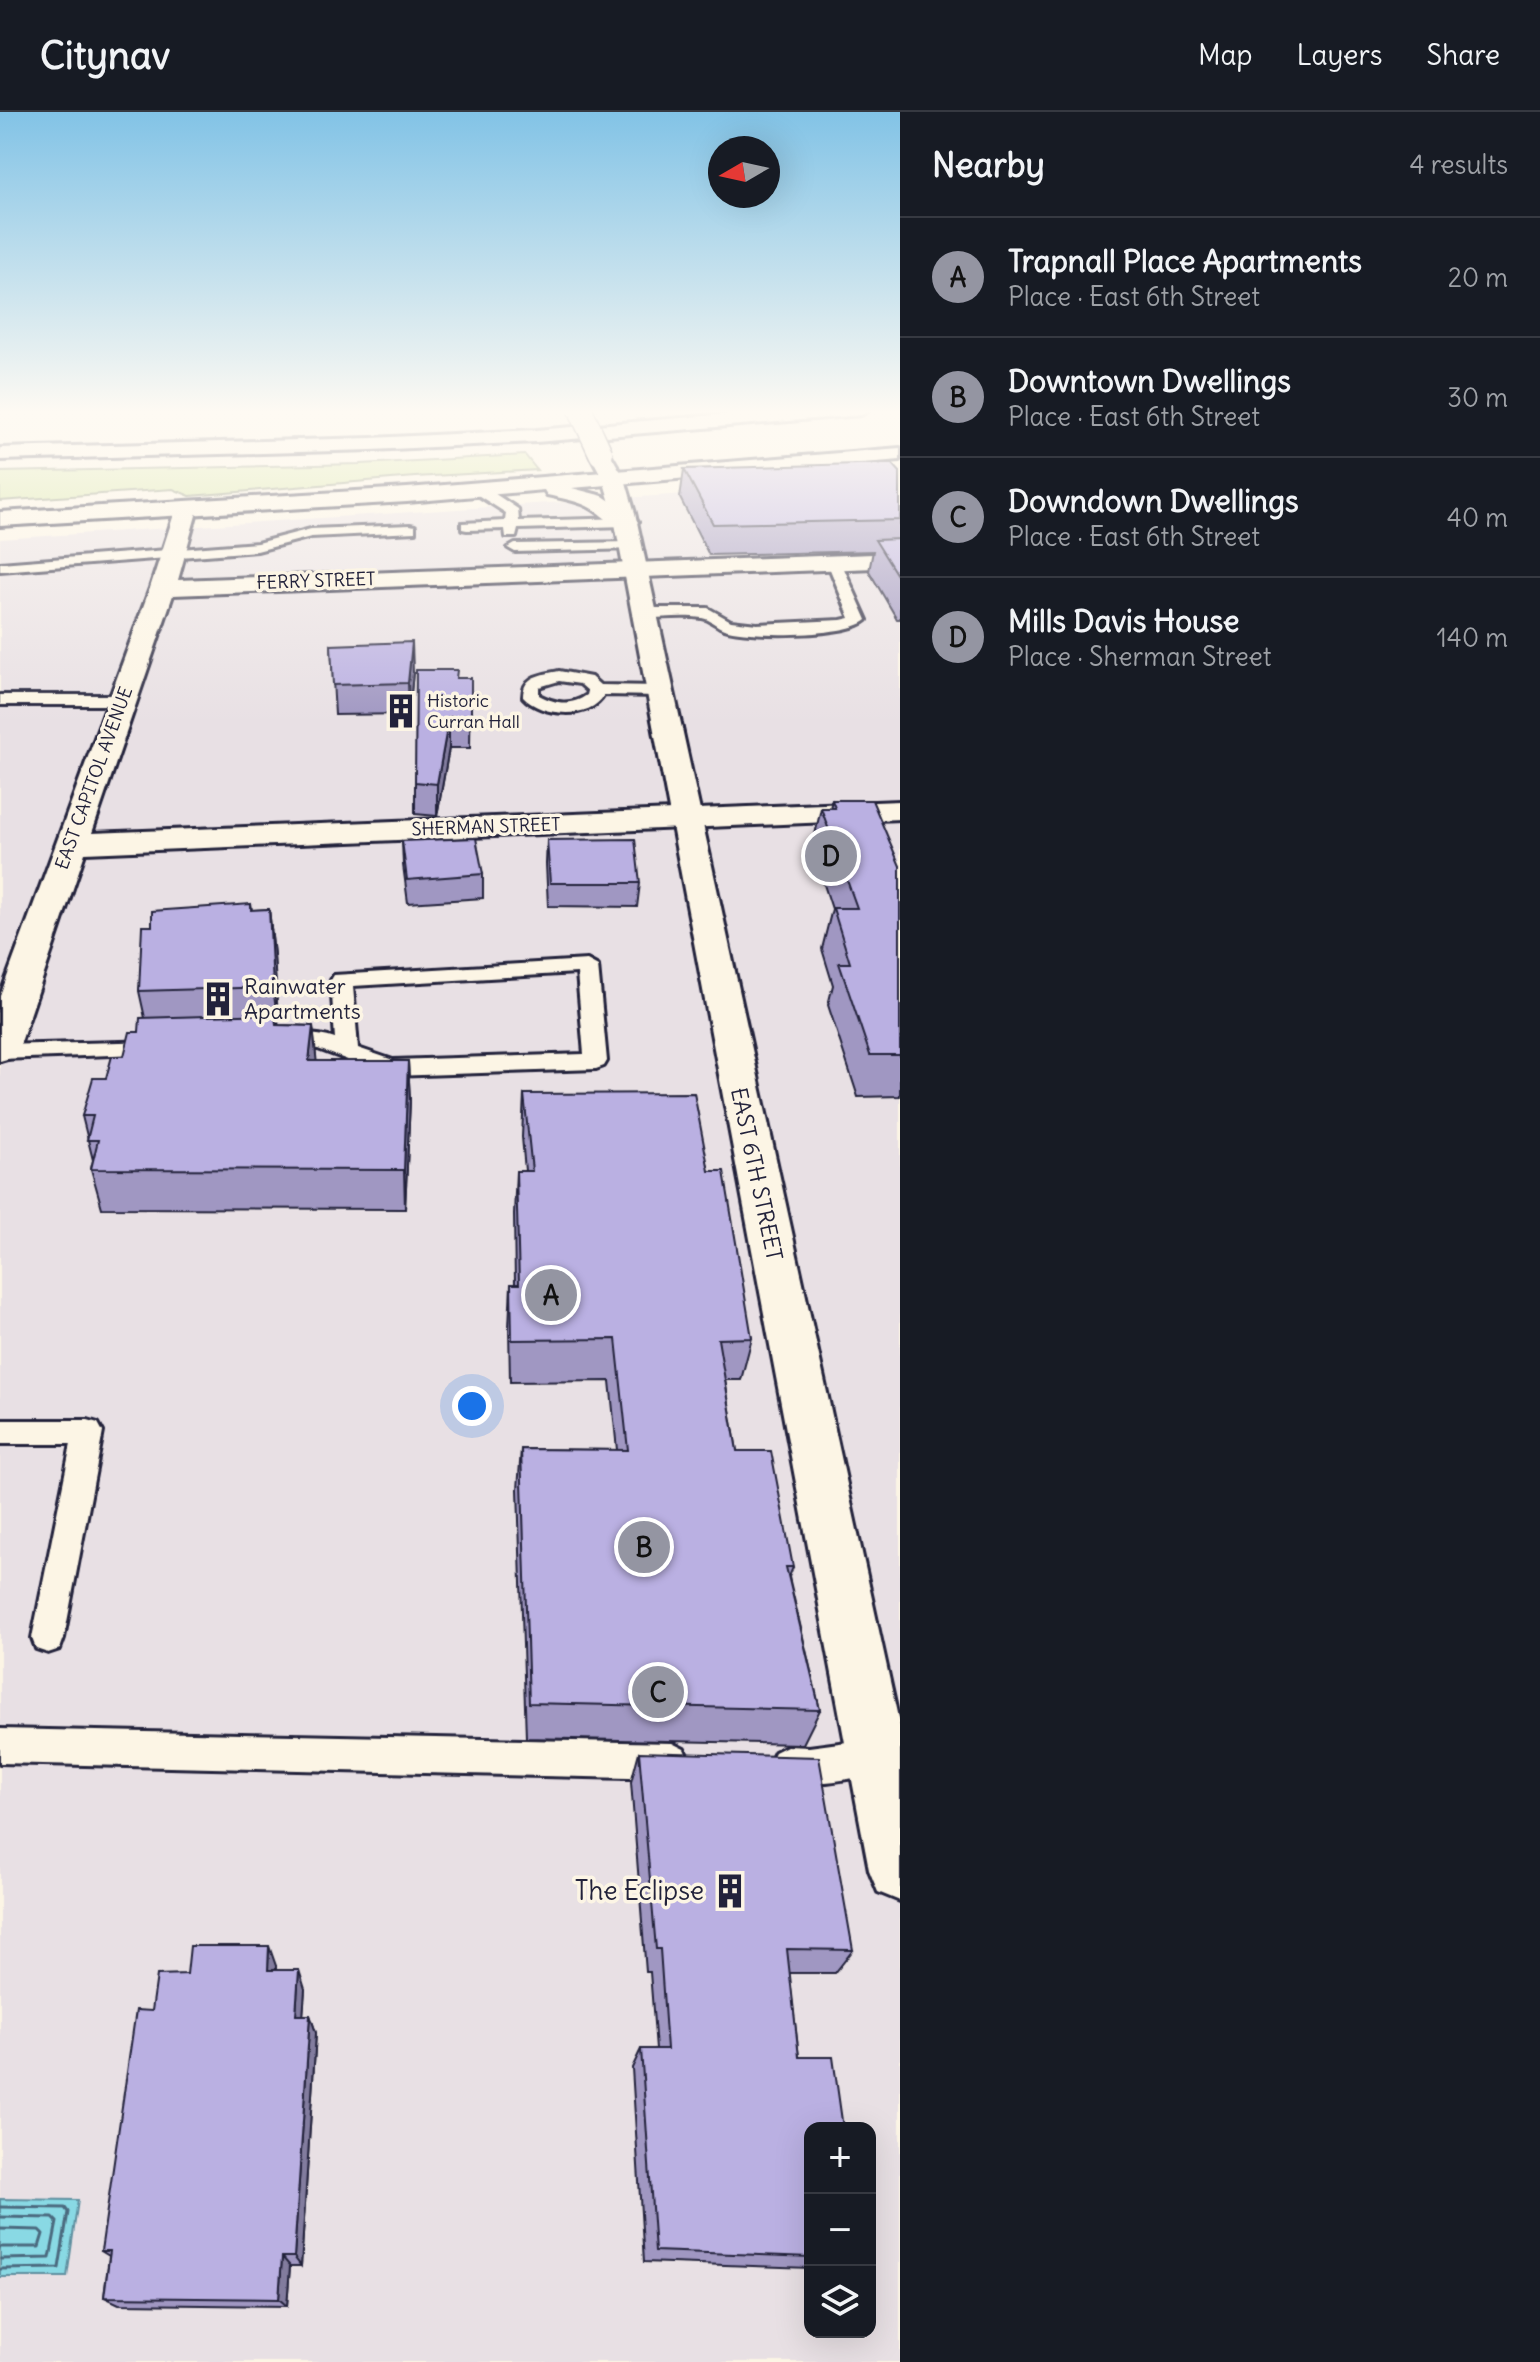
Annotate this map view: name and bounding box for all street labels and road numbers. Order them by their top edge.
street label: FERRY STREET [256,567,376,594]
street label: EAST CAPITOL AVENUE [50,683,137,872]
street label: SHERMAN STREET [411,812,561,841]
street label: EAST 6TH STREET [725,1085,789,1263]

